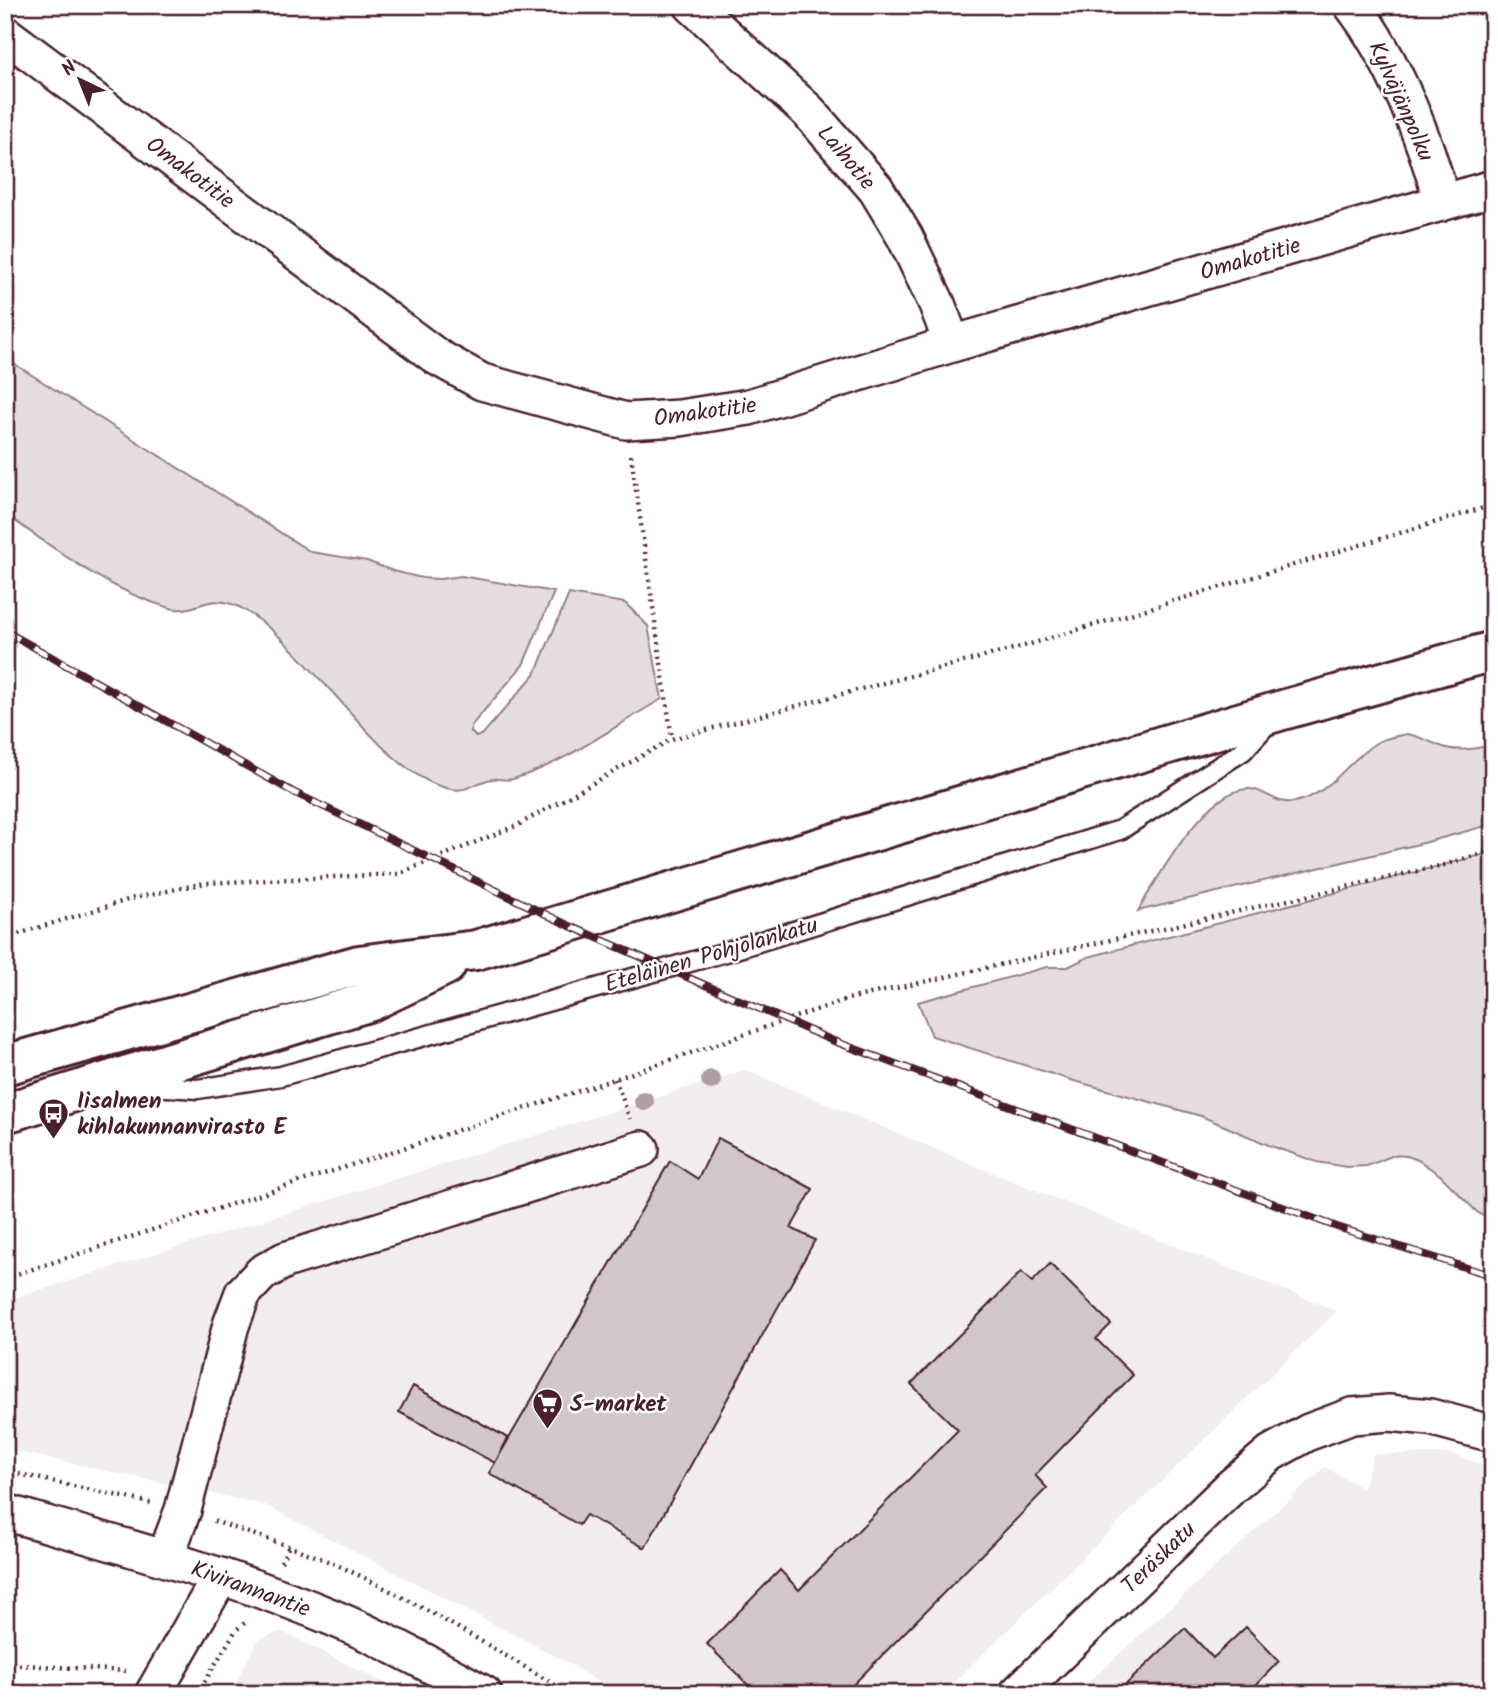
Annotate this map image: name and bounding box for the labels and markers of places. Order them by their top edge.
place label: Iisalmen kihlakunnanvirasto E [77,1084,288,1146]
bus stop icon: Iisalmen kihlakunnanvirasto E [37,1096,71,1140]
supermarket icon: S-market [530,1386,564,1430]
place label: S-market [570,1387,667,1423]

